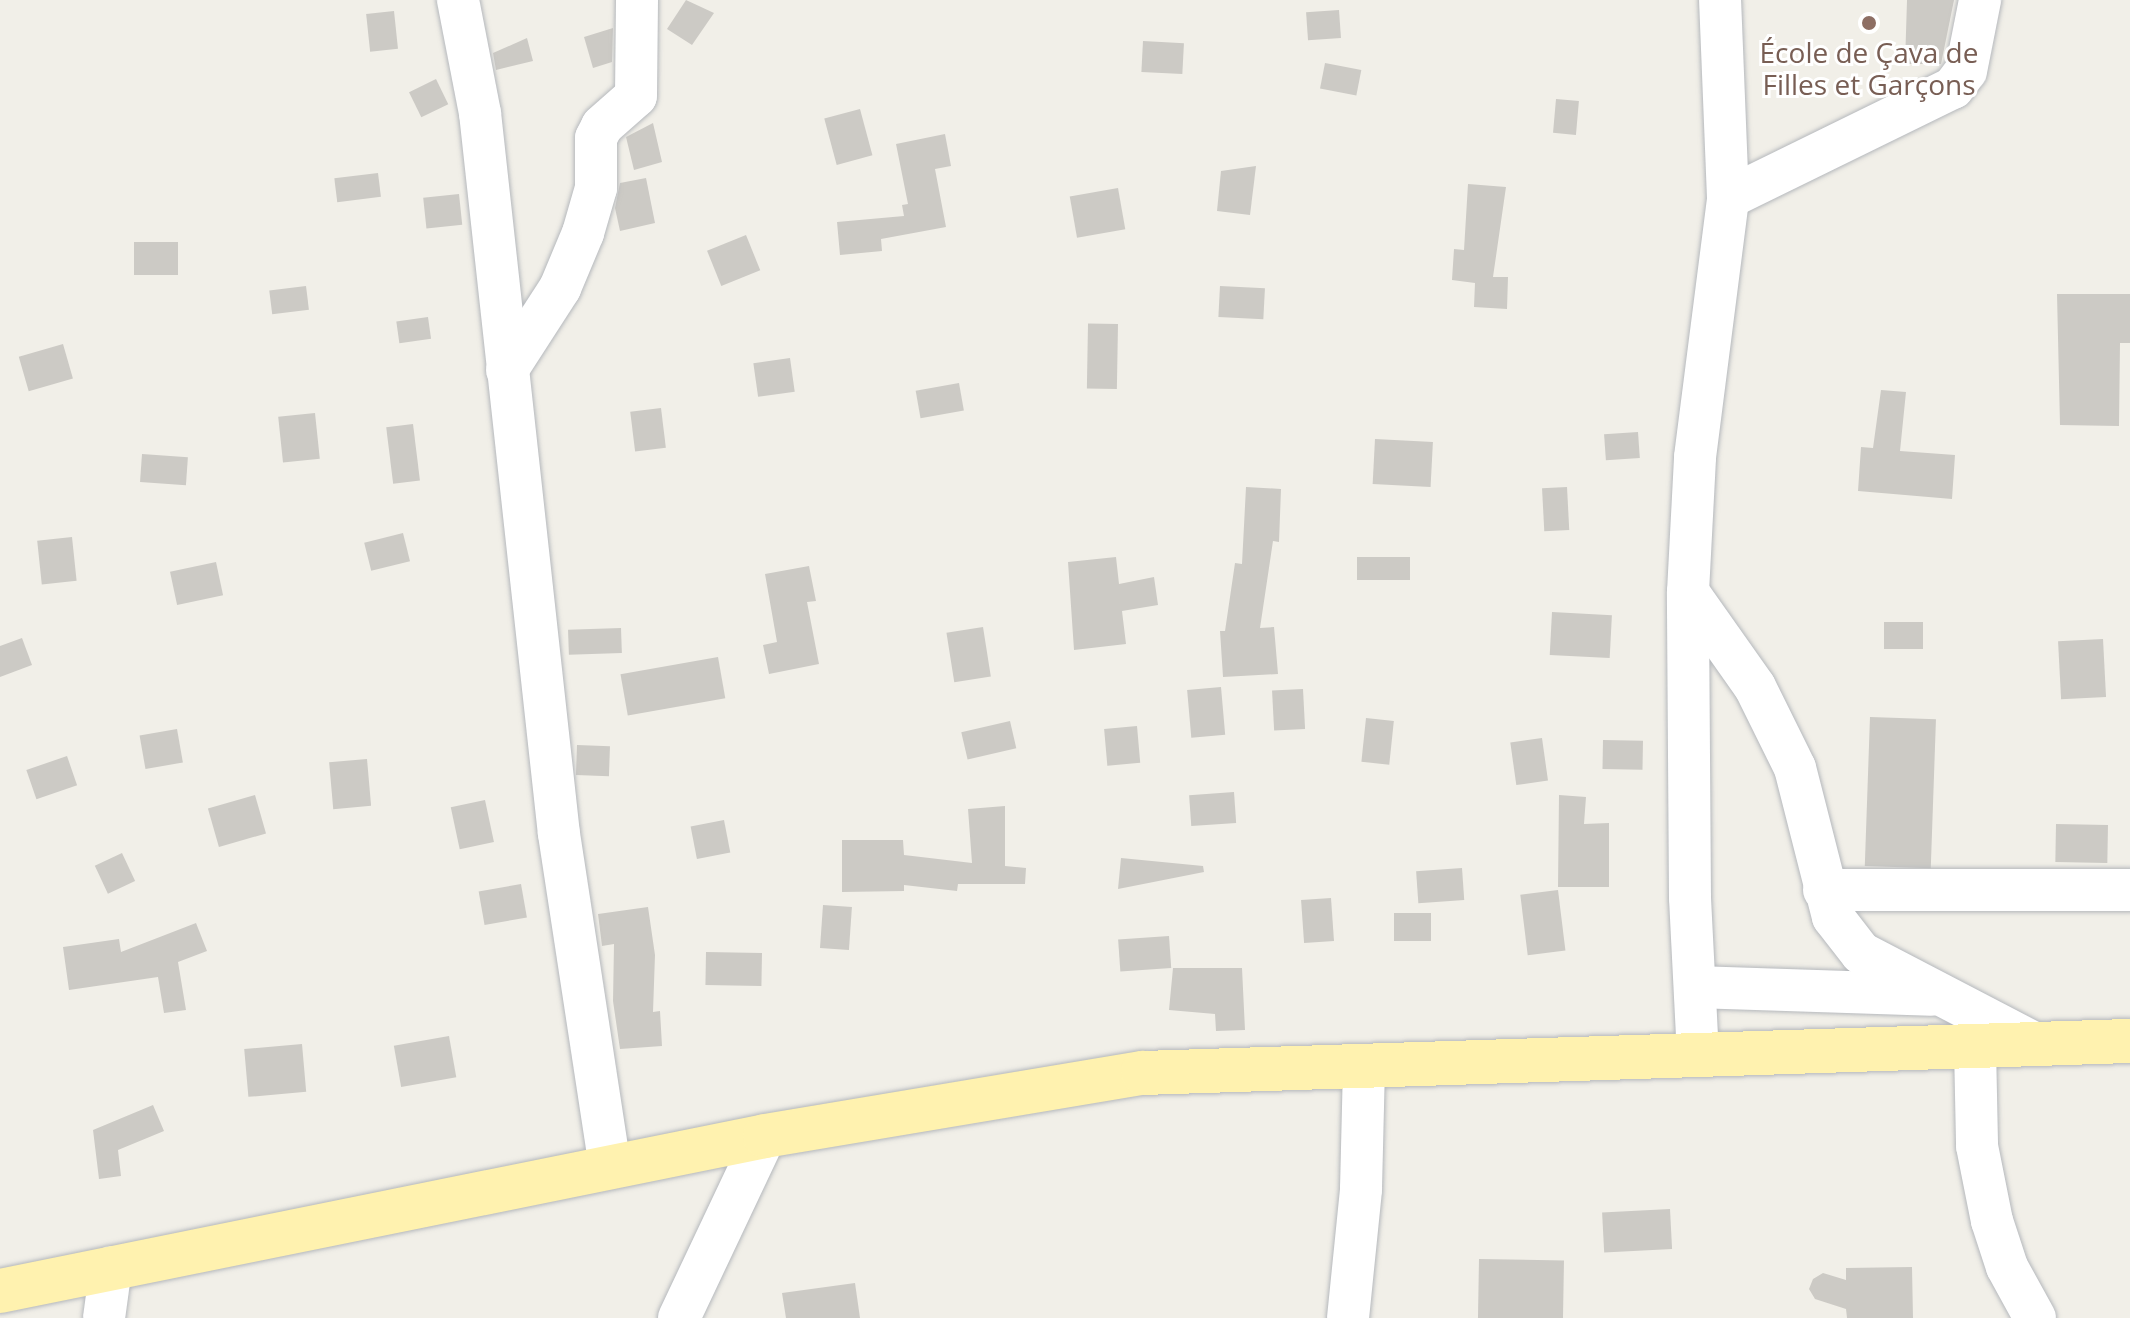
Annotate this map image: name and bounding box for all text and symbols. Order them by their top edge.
marker: École de Çava de Filles et Garçons [1860,14,1878,32]
place label: École de Çava de Filles et Garçons [1760,35,1978,101]

